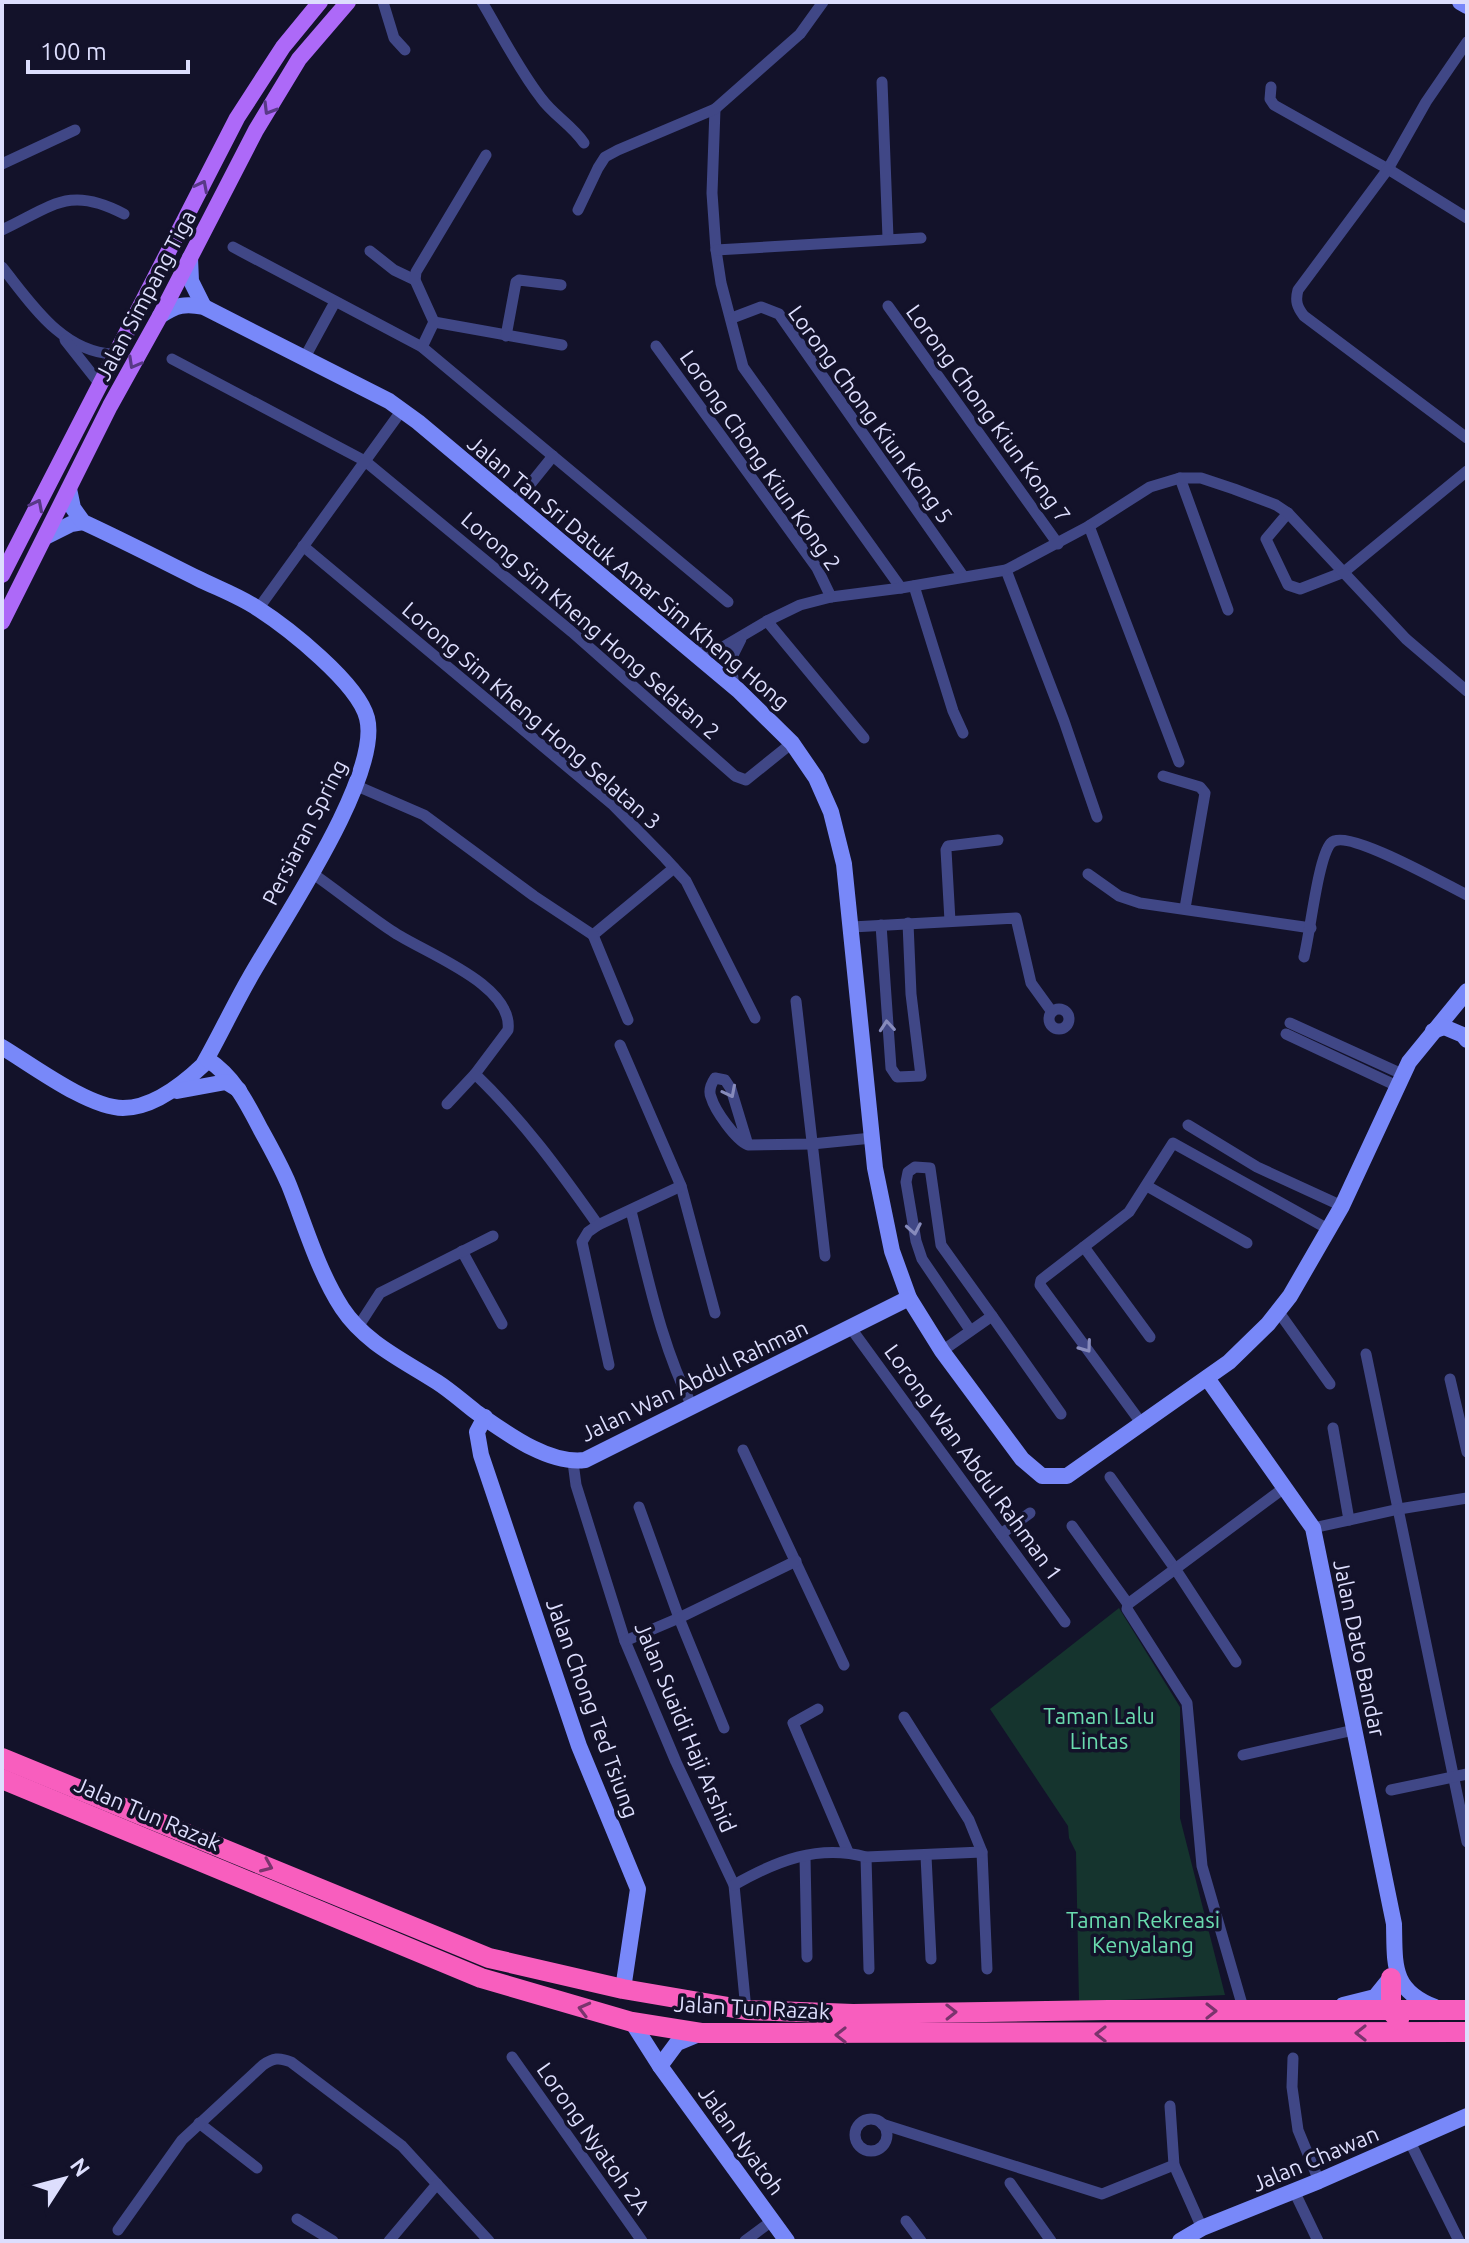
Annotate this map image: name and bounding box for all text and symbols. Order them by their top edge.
scale bar [28,24,188,74]
text: 100 m [40,38,107,65]
one-way arrow [263,100,278,115]
one-way arrow [192,180,208,195]
street label: Jalan Simpang Tiga [90,206,200,384]
street label: Lorong Chong Kiun Kong 7 [902,299,1076,527]
street label: Lorong Chong Kiun Kong 5 [784,300,958,528]
street label: Lorong Chong Kiun Kong 2 [675,345,847,575]
one-way arrow [128,355,144,369]
street label: Jalan Tan Sri Datuk Amar Sim Kheng Hong [463,430,795,714]
one-way arrow [28,499,43,514]
street label: Lorong Sim Kheng Hong Selatan 2 [457,506,725,744]
street label: Lorong Sim Kheng Hong Selatan 3 [398,596,666,834]
street label: Persiaran Spring [257,755,351,909]
one-way arrow [879,1019,896,1032]
one-way arrow [720,1084,736,1098]
one-way arrow [905,1222,922,1236]
street label: Jalan Wan Abdul Rahman [576,1314,812,1446]
street label: Lorong Wan Abdul Rahman 1 [880,1339,1068,1585]
one-way arrow [1077,1339,1091,1353]
street label: Jalan Dato Bandar [1329,1557,1391,1740]
street label: Jalan Chong Ted Tsiung [542,1595,644,1821]
street label: Jalan Suaidi Haji Arshid [630,1618,742,1836]
park label: Taman Lalu Lintas [1043,1703,1155,1753]
street label: Jalan Tun Razak [71,1771,225,1855]
one-way arrow [259,1857,273,1873]
park label: Taman Rekreasi Kenyalang [1066,1907,1220,1957]
street label: Jalan Tun Razak [673,1990,831,2024]
one-way arrow [577,2001,591,2018]
one-way arrow [1205,2002,1218,2019]
one-way arrow [945,2004,958,2021]
one-way arrow [1354,2024,1367,2042]
one-way arrow [1094,2025,1107,2043]
one-way arrow [834,2026,847,2044]
street label: Lorong Nyatoh 2A [532,2058,656,2219]
street label: Jalan Nyatoh [694,2081,790,2199]
street label: Jalan Chawan [1248,2120,1382,2196]
north arrow [24,2139,104,2219]
text: N [66,2153,96,2181]

